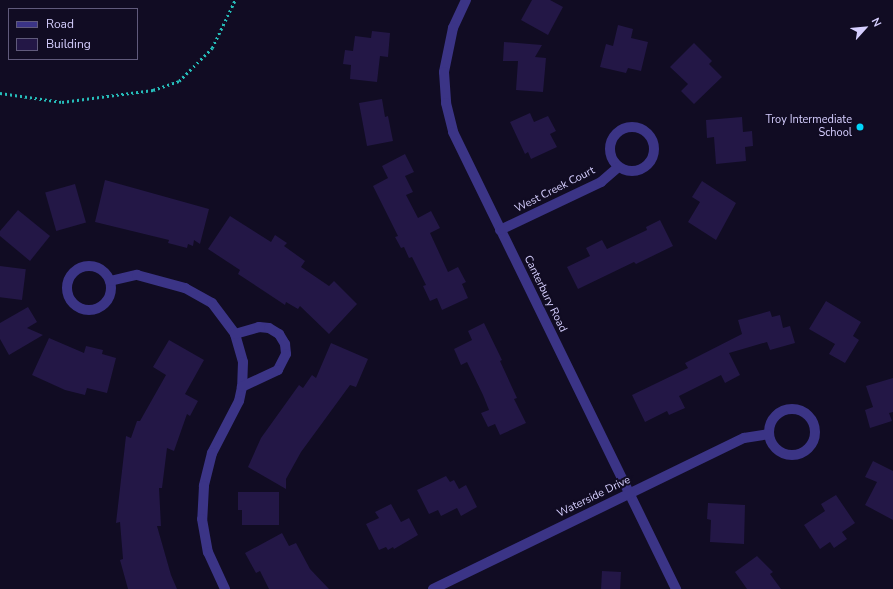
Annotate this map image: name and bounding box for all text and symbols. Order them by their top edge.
legend [8,8,138,60]
north arrow [845,8,885,48]
text: N [868,15,885,29]
text: Road [46,16,74,32]
text: Building [46,36,91,52]
place label: Troy Intermediate School [765,114,852,140]
marker: Troy Intermediate School [855,122,865,132]
street label: West Creek Court [513,164,597,216]
street label: Canterbury Road [521,253,569,335]
street label: Waterside Drive [555,474,633,520]

